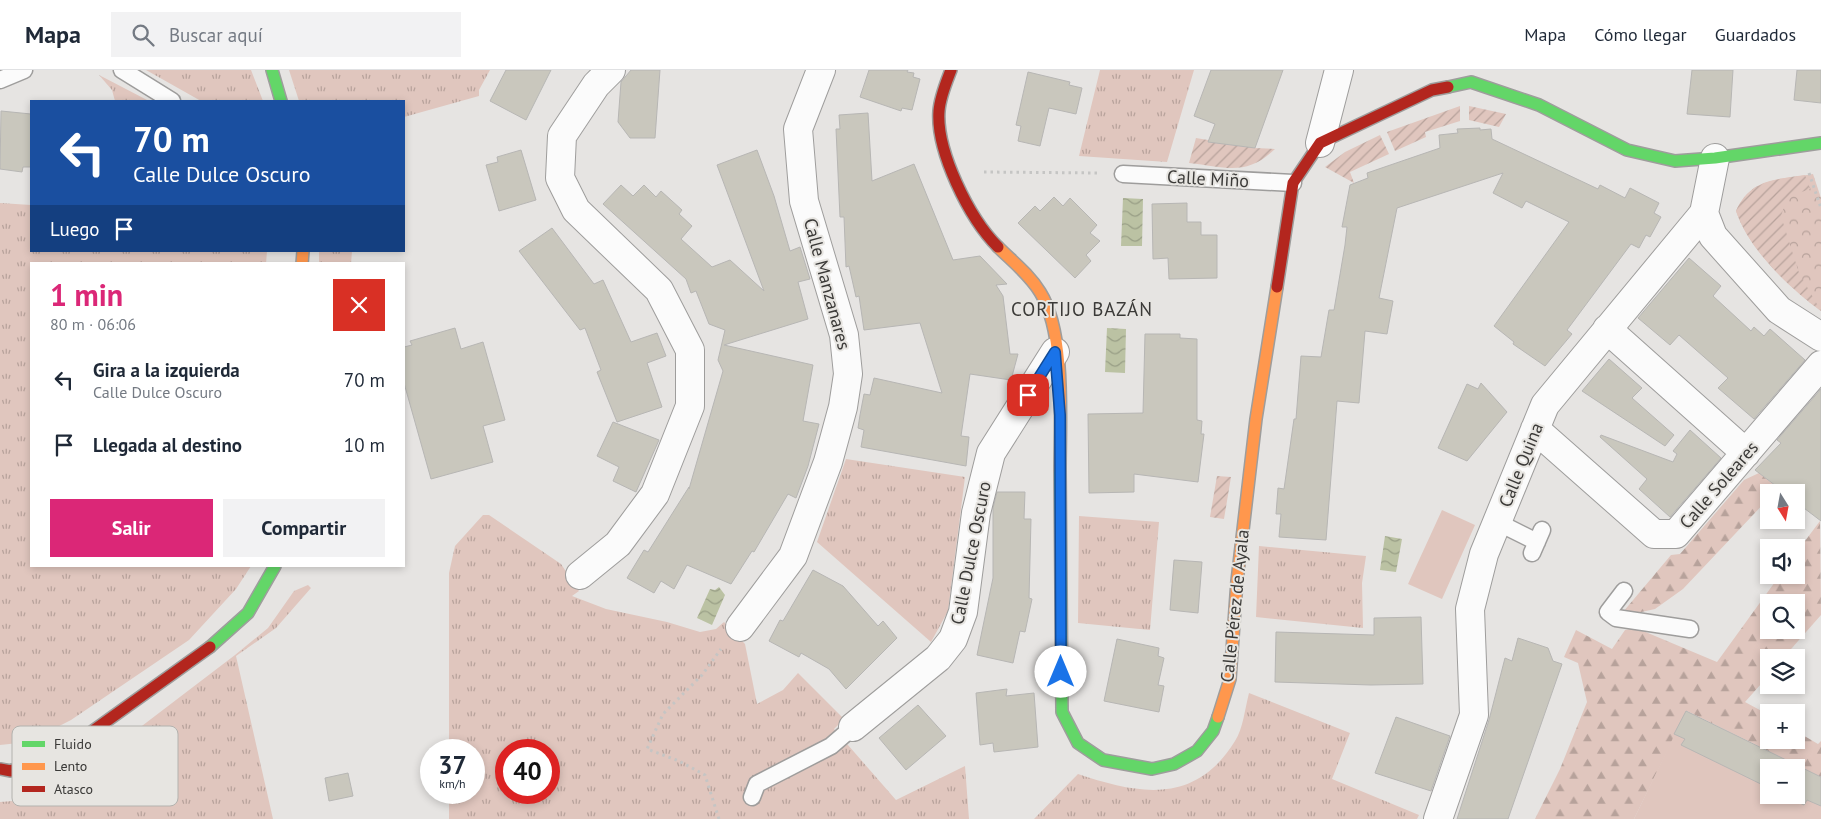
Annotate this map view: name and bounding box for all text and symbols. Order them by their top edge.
search box [111,12,461,57]
text: Mapa [25,19,81,50]
icon: search [129,21,157,49]
text: Buscar aquí [169,23,263,47]
text: Mapa [1524,23,1566,46]
text: Cómo llegar [1594,23,1687,46]
text: Guardados [1715,23,1796,46]
text: 70 m [133,116,210,162]
icon: left [50,120,115,185]
text: Calle Dulce Oscuro [133,160,311,188]
street label: Calle Miño [1167,165,1250,192]
icon: arrive [110,215,138,243]
street label: Calle Manzanares [799,216,856,352]
text: Luego [50,217,100,241]
text: 1 min [50,275,123,314]
button: close [333,279,385,331]
district label: CORTIJO BAZÁN [1011,297,1153,321]
text: 80 m · 06:06 [50,314,136,334]
text: Gira a la izquierda [93,358,240,382]
icon: left [50,366,78,394]
text: 70 m [344,368,385,392]
pin [1007,374,1049,416]
icon: arrive [1014,381,1042,409]
text: Calle Dulce Oscuro [93,382,222,402]
street label: Calle Quina [1493,419,1548,510]
icon: arrive [50,431,78,459]
text: Llegada al destino [93,433,242,457]
text: 10 m [344,433,385,457]
street label: Calle Soleares [1674,436,1763,533]
street label: Calle Dulce Oscuro [945,479,996,626]
north arrow [1760,484,1805,529]
map controls [1760,484,1805,804]
button: Salir [50,499,213,557]
button: Compartir [223,499,385,557]
street label: Calle Pérez de Ayala [1215,528,1254,684]
button: sound [1760,539,1805,584]
button: search [1760,594,1805,639]
position arrow [1034,645,1086,697]
button: layers [1760,649,1805,694]
button: + [1760,704,1805,749]
legend [12,726,178,806]
text: Fluido [54,735,92,753]
speed limit sign: 40 [495,739,560,804]
text: 37 [438,749,467,781]
text: Lento [54,757,87,775]
button: − [1760,759,1805,804]
text: km/h [439,776,466,791]
text: Atasco [54,780,93,798]

